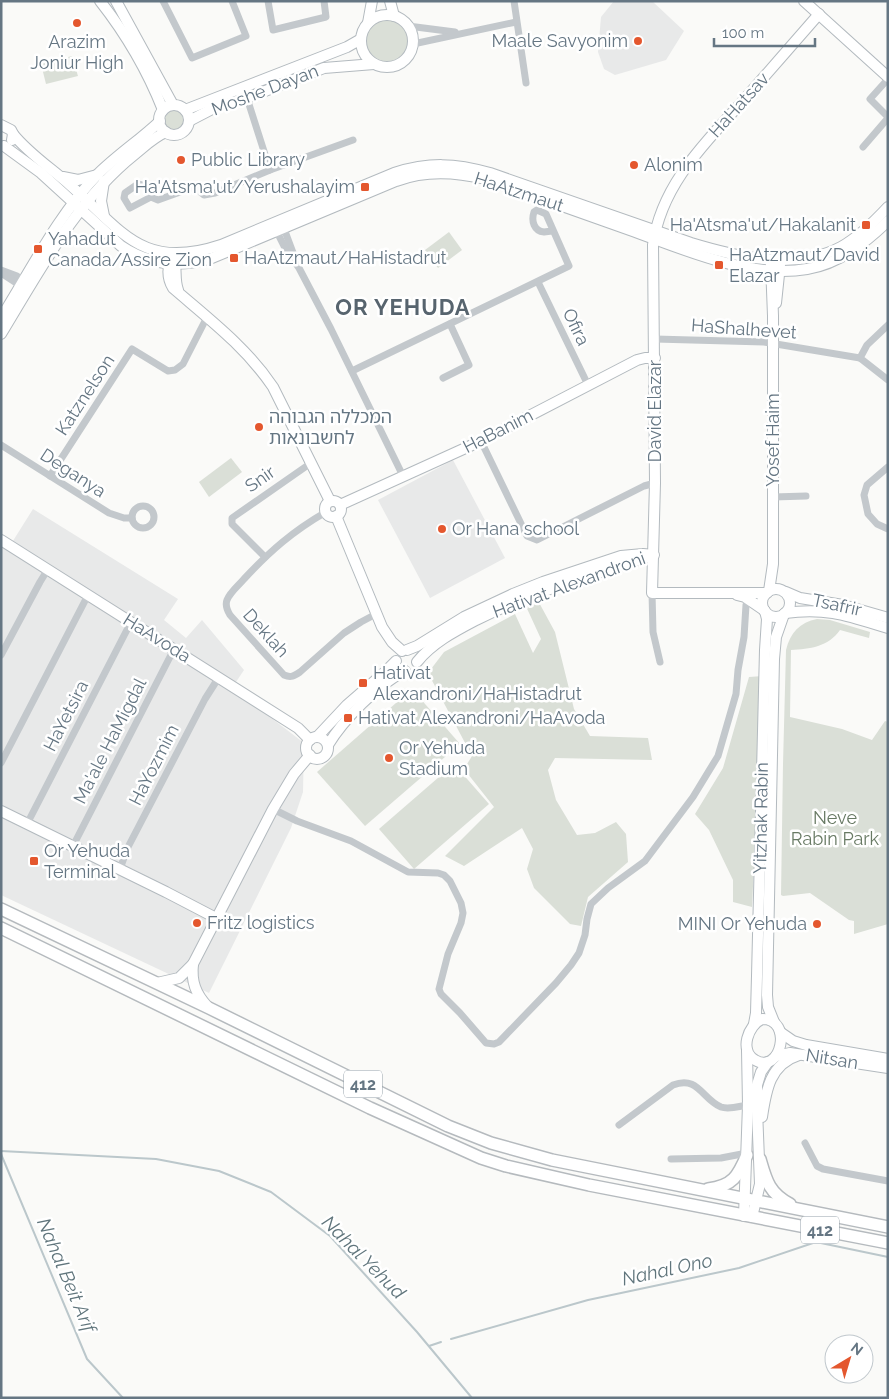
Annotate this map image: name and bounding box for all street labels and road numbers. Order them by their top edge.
street label: Moshe Dayan [208,60,321,120]
street label: HaHatsav [704,68,773,141]
street label: HaAtzmaut [472,167,567,216]
street label: Ofira [559,305,594,349]
street label: HaShalhevet [691,314,797,343]
street label: Katznelson [51,350,118,439]
street label: David Elazar [644,359,665,462]
street label: Yosef Haim [762,393,783,487]
street label: HaBanim [459,404,536,457]
street label: Deganya [37,444,110,502]
street label: Snir [241,461,279,496]
street label: Hativat Alexandroni [490,547,648,622]
street label: Tsafrir [810,589,864,620]
street label: Deklah [239,604,294,661]
street label: HaAvoda [120,609,195,667]
street label: Ma'ale HaMigdal [69,674,150,807]
street label: HaYetsira [39,677,92,755]
street label: HaYozmim [124,721,183,809]
street label: Yitzhak Rabin [749,762,772,874]
street label: Nitsan [804,1044,860,1073]
road number: 412 [344,1070,382,1098]
road number: 412 [801,1216,839,1244]

